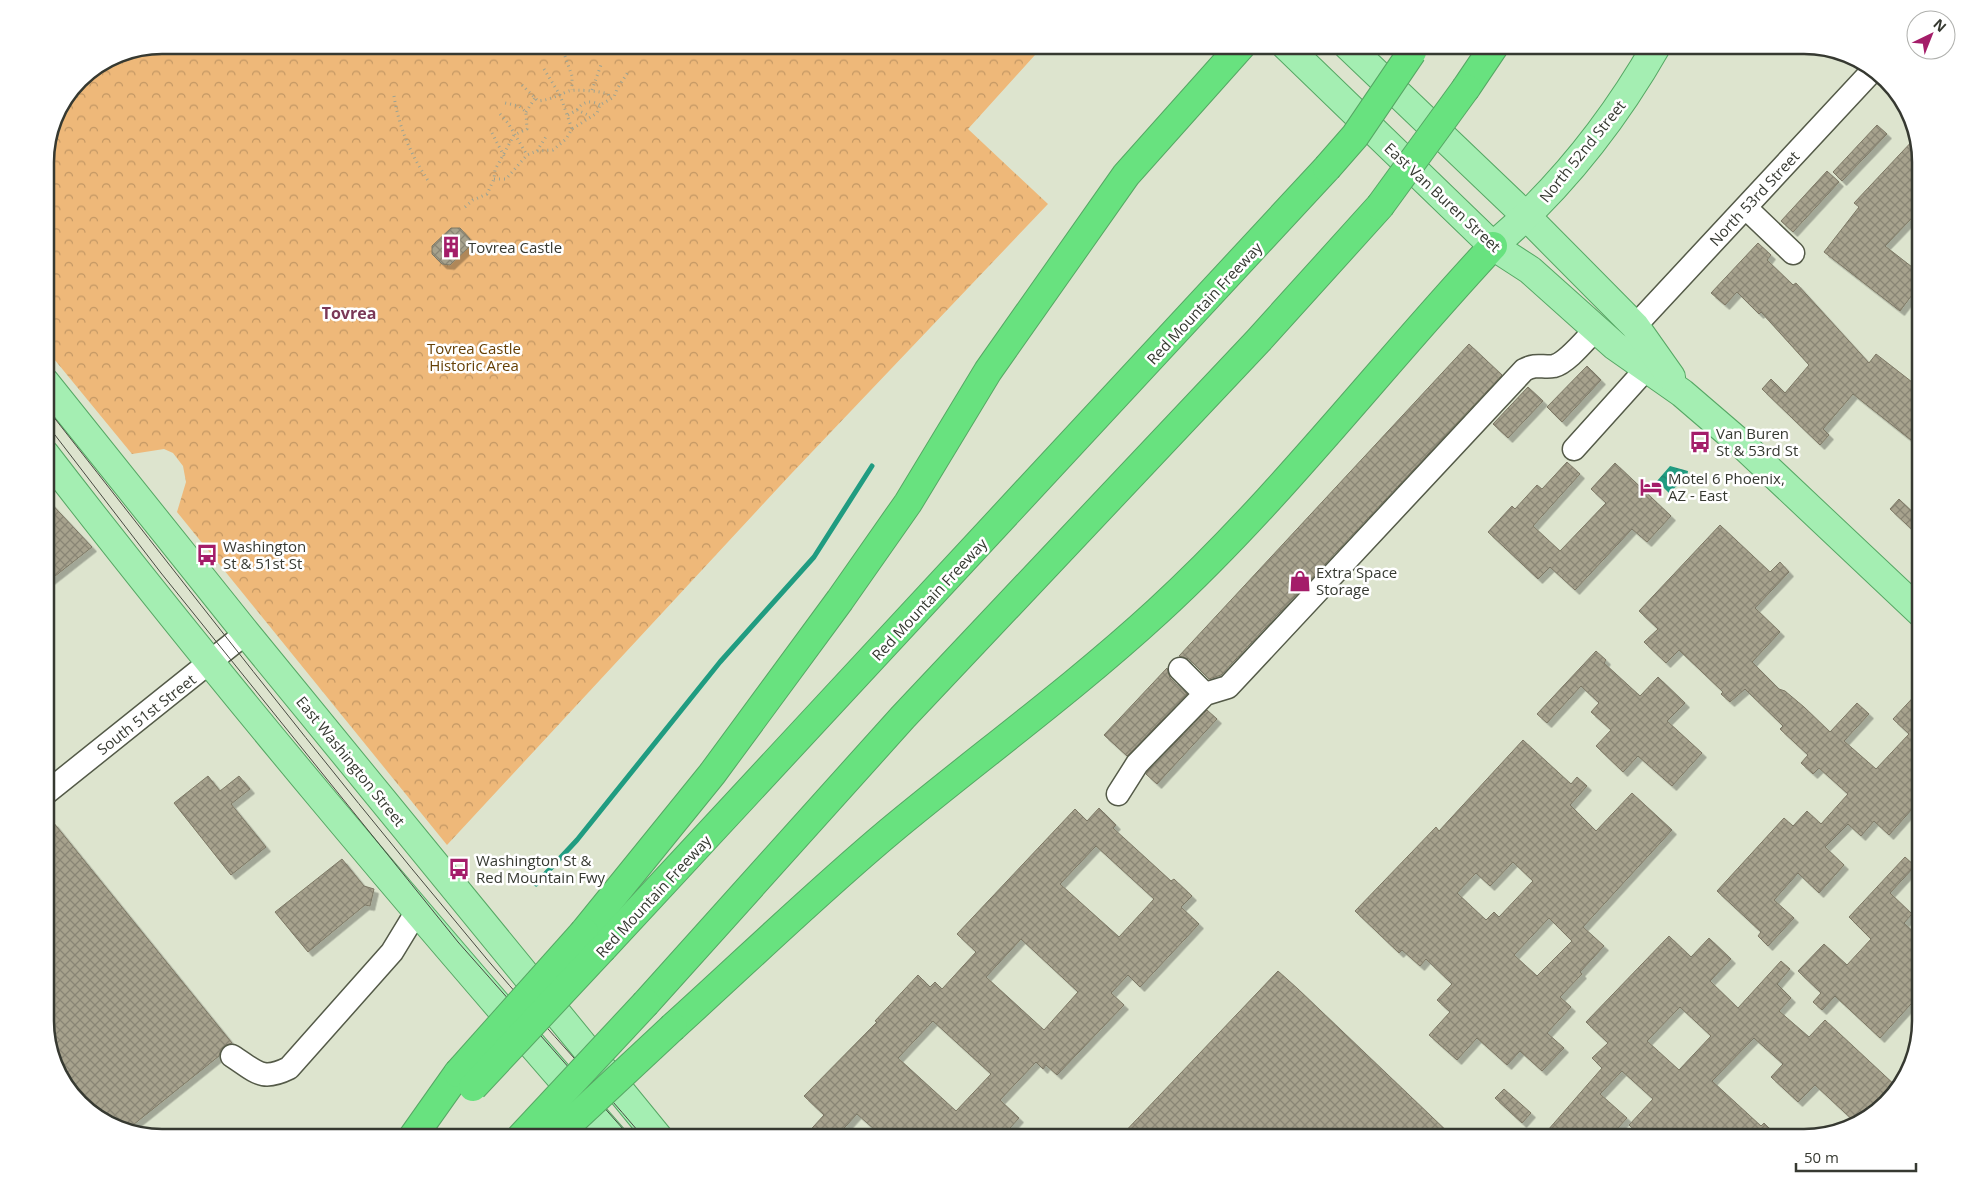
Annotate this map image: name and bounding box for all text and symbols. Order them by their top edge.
north arrow [1906,10,1956,60]
text: N [1930,14,1951,36]
street label: North 52nd Street [1535,96,1629,206]
street label: East Van Buren Street [1381,138,1505,256]
street label: North 53rd Street [1705,146,1803,250]
building icon: Tovrea Castle [438,234,464,260]
place label: Tovrea Castle [468,237,562,257]
street label: Red Mountain Freeway [1142,237,1266,368]
district label: Tovrea [322,302,376,324]
park label: Tovrea Castle Historic Area [427,338,521,375]
place label: Van Buren St & 53rd St [1716,423,1798,460]
bus stop icon: Van Buren St & 53rd St [1687,429,1713,455]
place label: Motel 6 Phoenix, AZ - East [1668,468,1785,505]
hotel icon: Motel 6 Phoenix, AZ - East [1638,474,1664,500]
street label: Red Mountain Freeway [867,533,991,664]
place label: Washington St & 51st St [223,536,306,573]
bus stop icon: Washington St & 51st St [194,542,220,568]
place label: Extra Space Storage [1316,562,1397,599]
shop icon: Extra Space Storage [1287,568,1313,594]
street label: South 51st Street [92,669,200,759]
street label: East Washington Street [292,692,410,830]
street label: Red Mountain Freeway [591,830,715,961]
place label: Washington St & Red Mountain Fwy [476,850,606,887]
bus stop icon: Washington St & Red Mountain Fwy [446,856,472,882]
scale bar [1796,1140,1916,1172]
text: 50 m [1804,1147,1839,1167]

